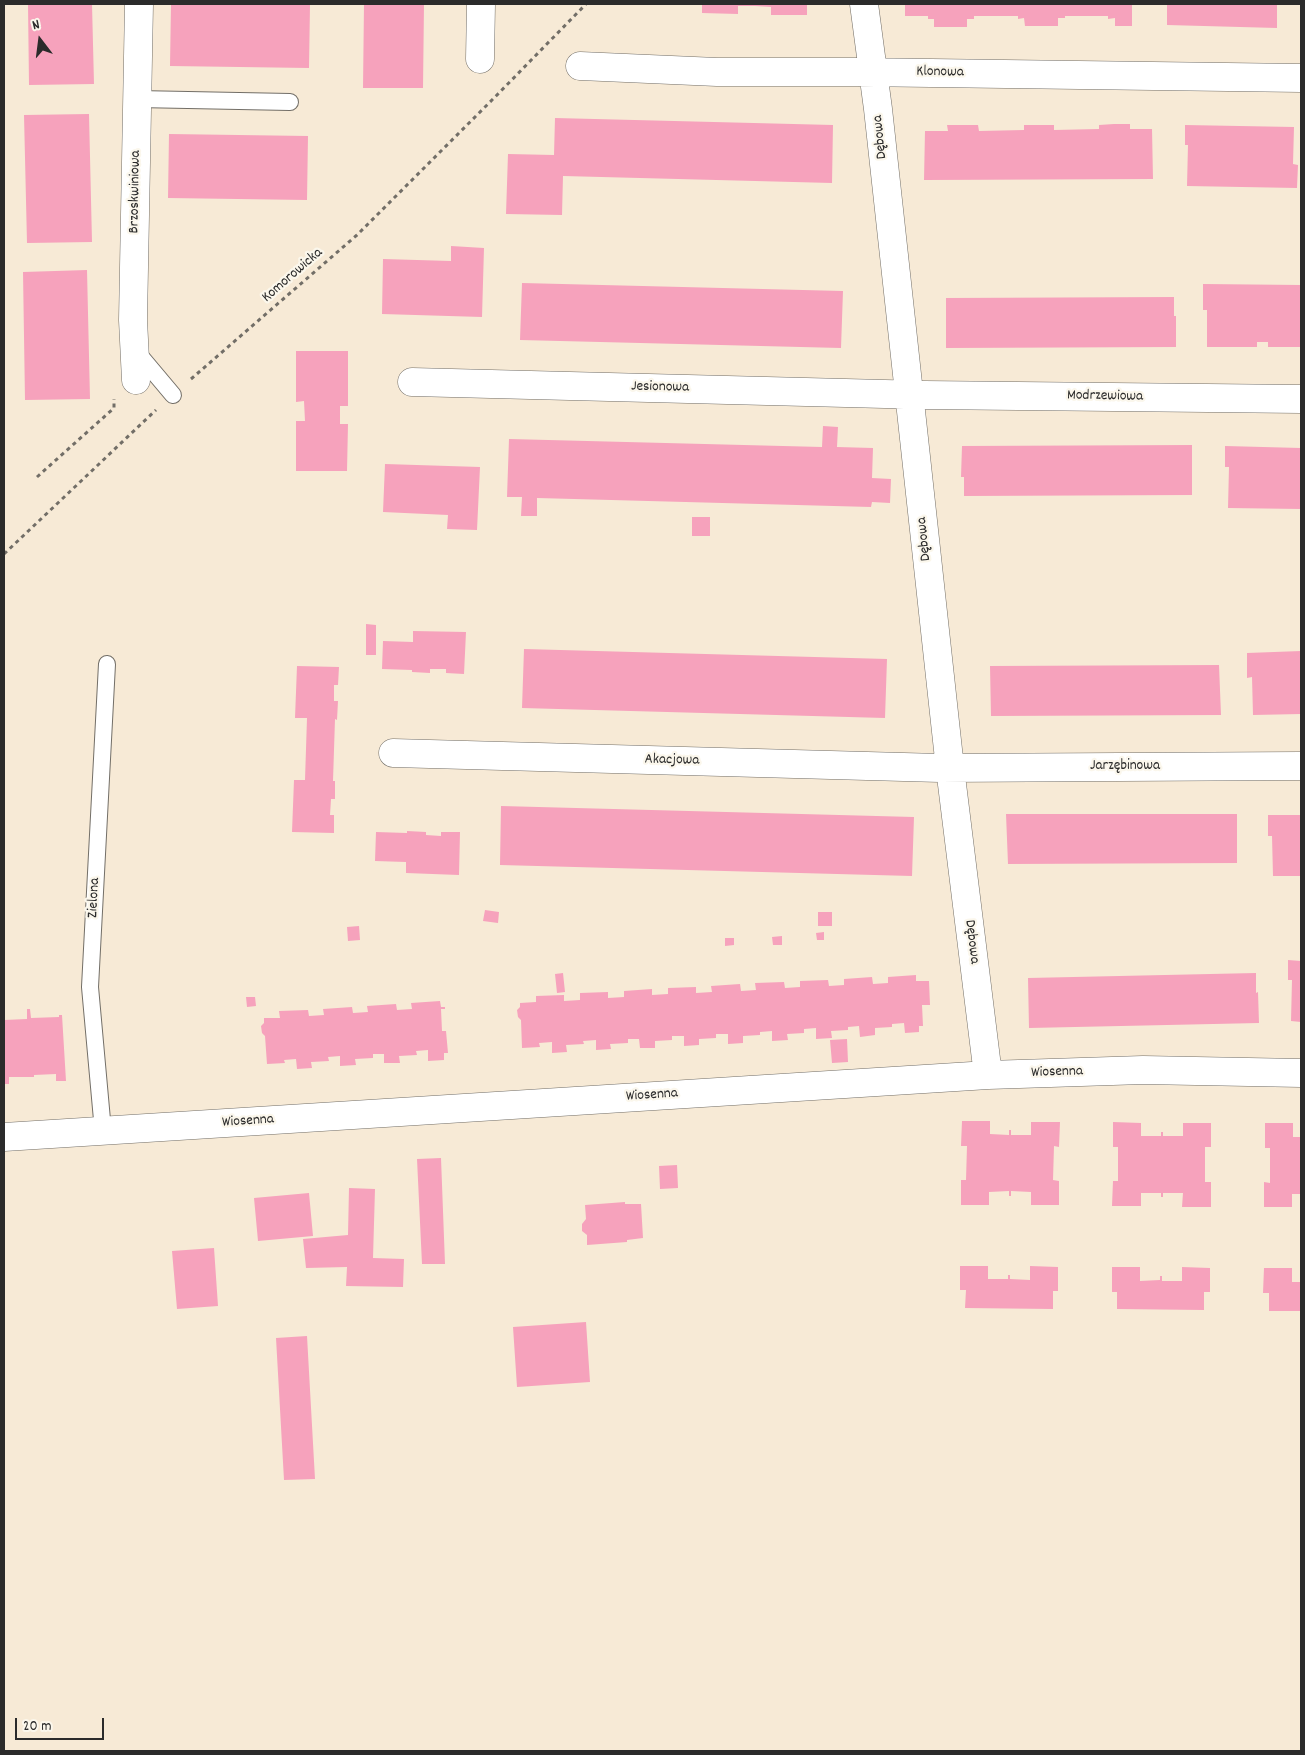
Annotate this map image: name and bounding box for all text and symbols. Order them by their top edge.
north arrow [15,15,65,65]
text: N [30,15,42,36]
street label: Klonowa [916,64,964,82]
street label: Dębowa [870,114,892,160]
street label: Brzoskwiniowa [126,150,146,234]
street label: Komorowicka [259,245,327,307]
street label: Jesionowa [631,378,689,398]
street label: Modrzewiowa [1067,387,1143,407]
street label: Dębowa [914,516,936,562]
street label: Akacjowa [644,752,700,770]
street label: Jarzębinowa [1090,758,1160,776]
street label: Zielona [85,877,105,919]
street label: Dębowa [959,919,983,965]
street label: Wiosenna [1031,1063,1083,1083]
street label: Wiosenna [626,1085,678,1107]
street label: Wiosenna [222,1111,274,1133]
scale bar [18,1708,106,1740]
text: 20 m [23,1716,51,1738]

